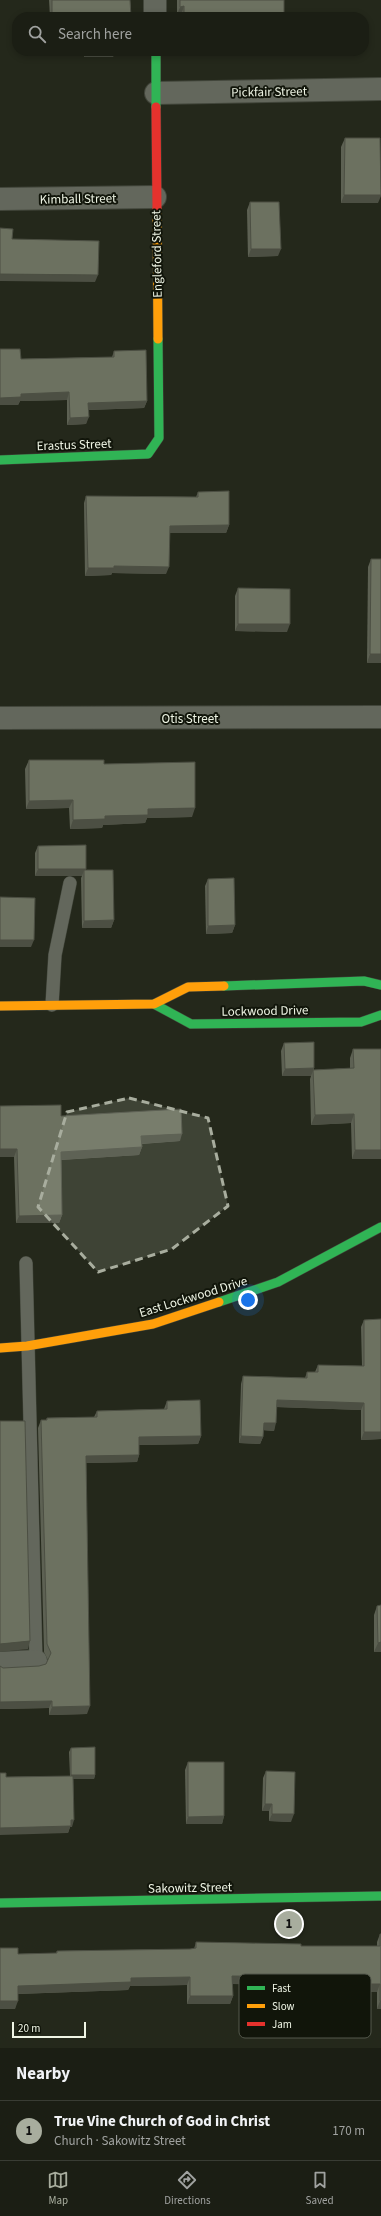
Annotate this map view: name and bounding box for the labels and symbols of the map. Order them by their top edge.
street label: Pickfair Street [231,82,308,102]
street label: Kimball Street [39,189,117,209]
street label: Engleford Street [147,209,167,298]
street label: Erastus Street [36,435,112,455]
street label: Otis Street [162,710,219,728]
street label: Lockwood Drive [221,1001,309,1021]
street label: East Lockwood Drive [137,1272,250,1322]
your location [238,1290,258,1310]
street label: Sakowitz Street [148,1878,233,1898]
pin: 1 [276,1909,302,1939]
legend [239,1974,371,2038]
text: Fast [272,1981,291,1996]
text: Slow [272,1999,295,2014]
text: Jam [272,2017,292,2032]
scale bar [12,2020,86,2039]

